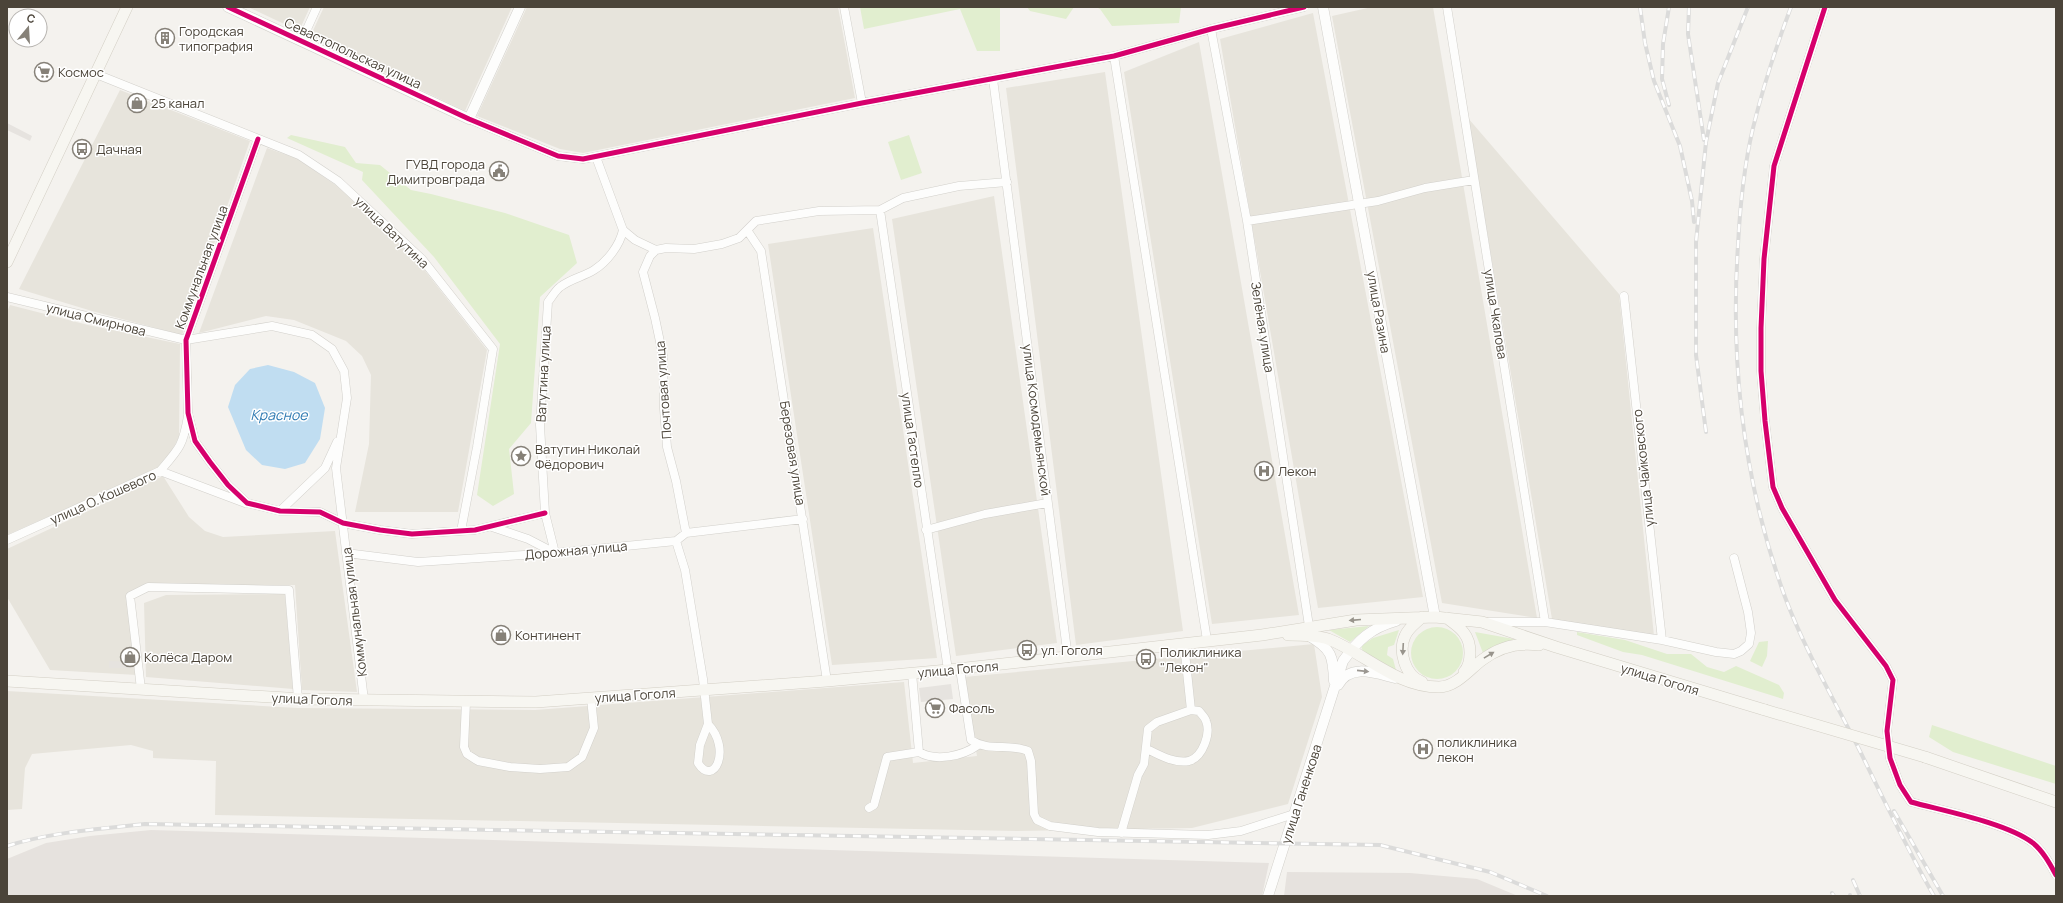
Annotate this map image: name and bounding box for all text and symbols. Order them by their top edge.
north arrow [8,8,48,48]
text: С [25,10,37,26]
street label: Севастопольская улица [282,13,424,93]
place label: Городская типография [179,22,253,55]
building icon: Городская типография [154,27,176,49]
supermarket icon: Космос [33,61,55,83]
place label: Космос [58,63,104,81]
shop icon: 25 канал [126,92,148,114]
place label: 25 канал [151,94,205,112]
bus stop icon: Дачная [71,138,93,160]
place label: Дачная [96,140,142,158]
place label: ГУВД города Димитровграда [387,155,485,188]
public building icon: ГУВД города Димитровграда [488,160,510,182]
street label: улица Ватутина [351,192,433,272]
street label: Коммунальная улица [170,203,232,331]
street label: улица Чкалова [1480,268,1512,360]
street label: улица Разина [1363,269,1395,355]
street label: Зелёная улица [1247,280,1279,374]
street label: улица Смирнова [44,298,148,340]
street label: Ватутина улица [531,325,555,423]
street label: Почтовая улица [651,340,675,440]
street label: улица Космодемьянской [1019,343,1055,497]
street label: улица Гастелло [897,391,929,489]
street label: Березовая улица [776,400,810,506]
water label: Красное [251,405,308,424]
street label: улица Чайковского [1628,408,1658,528]
place label: Ватутин Николай Фёдорович [535,440,640,473]
place icon: Ватутин Николай Фёдорович [510,445,532,467]
hospital icon: Лекон [1253,460,1275,482]
place label: Лекон [1278,462,1316,480]
street label: улица О. Кошевого [47,465,159,529]
street label: Дорожная улица [524,537,628,563]
street label: Коммунальная улица [337,546,371,678]
one-way arrow [1349,617,1361,624]
shop icon: Континент [490,624,512,646]
place label: Континент [515,626,582,644]
bus stop icon: ул. Гоголя [1016,639,1038,661]
place label: ул. Гоголя [1041,641,1103,659]
place label: Поликлиника "Лекон" [1160,643,1242,676]
one-way arrow [1400,643,1406,656]
shop icon: Колёса Даром [119,646,141,668]
place label: Колёса Даром [144,648,232,666]
bus stop icon: Поликлиника "Лекон" [1135,648,1157,670]
one-way arrow [1483,652,1495,659]
street label: улица Гоголя [917,656,999,682]
street label: улица Гоголя [1619,659,1701,699]
one-way arrow [1356,668,1369,675]
street label: улица Гоголя [594,683,676,707]
street label: улица Гоголя [271,689,353,709]
supermarket icon: Фасоль [924,697,946,719]
place label: Фасоль [949,699,995,717]
place label: поликлиника лекон [1437,733,1517,766]
hospital icon: поликлиника лекон [1412,738,1434,760]
street label: улица Ганенкова [1276,742,1326,846]

